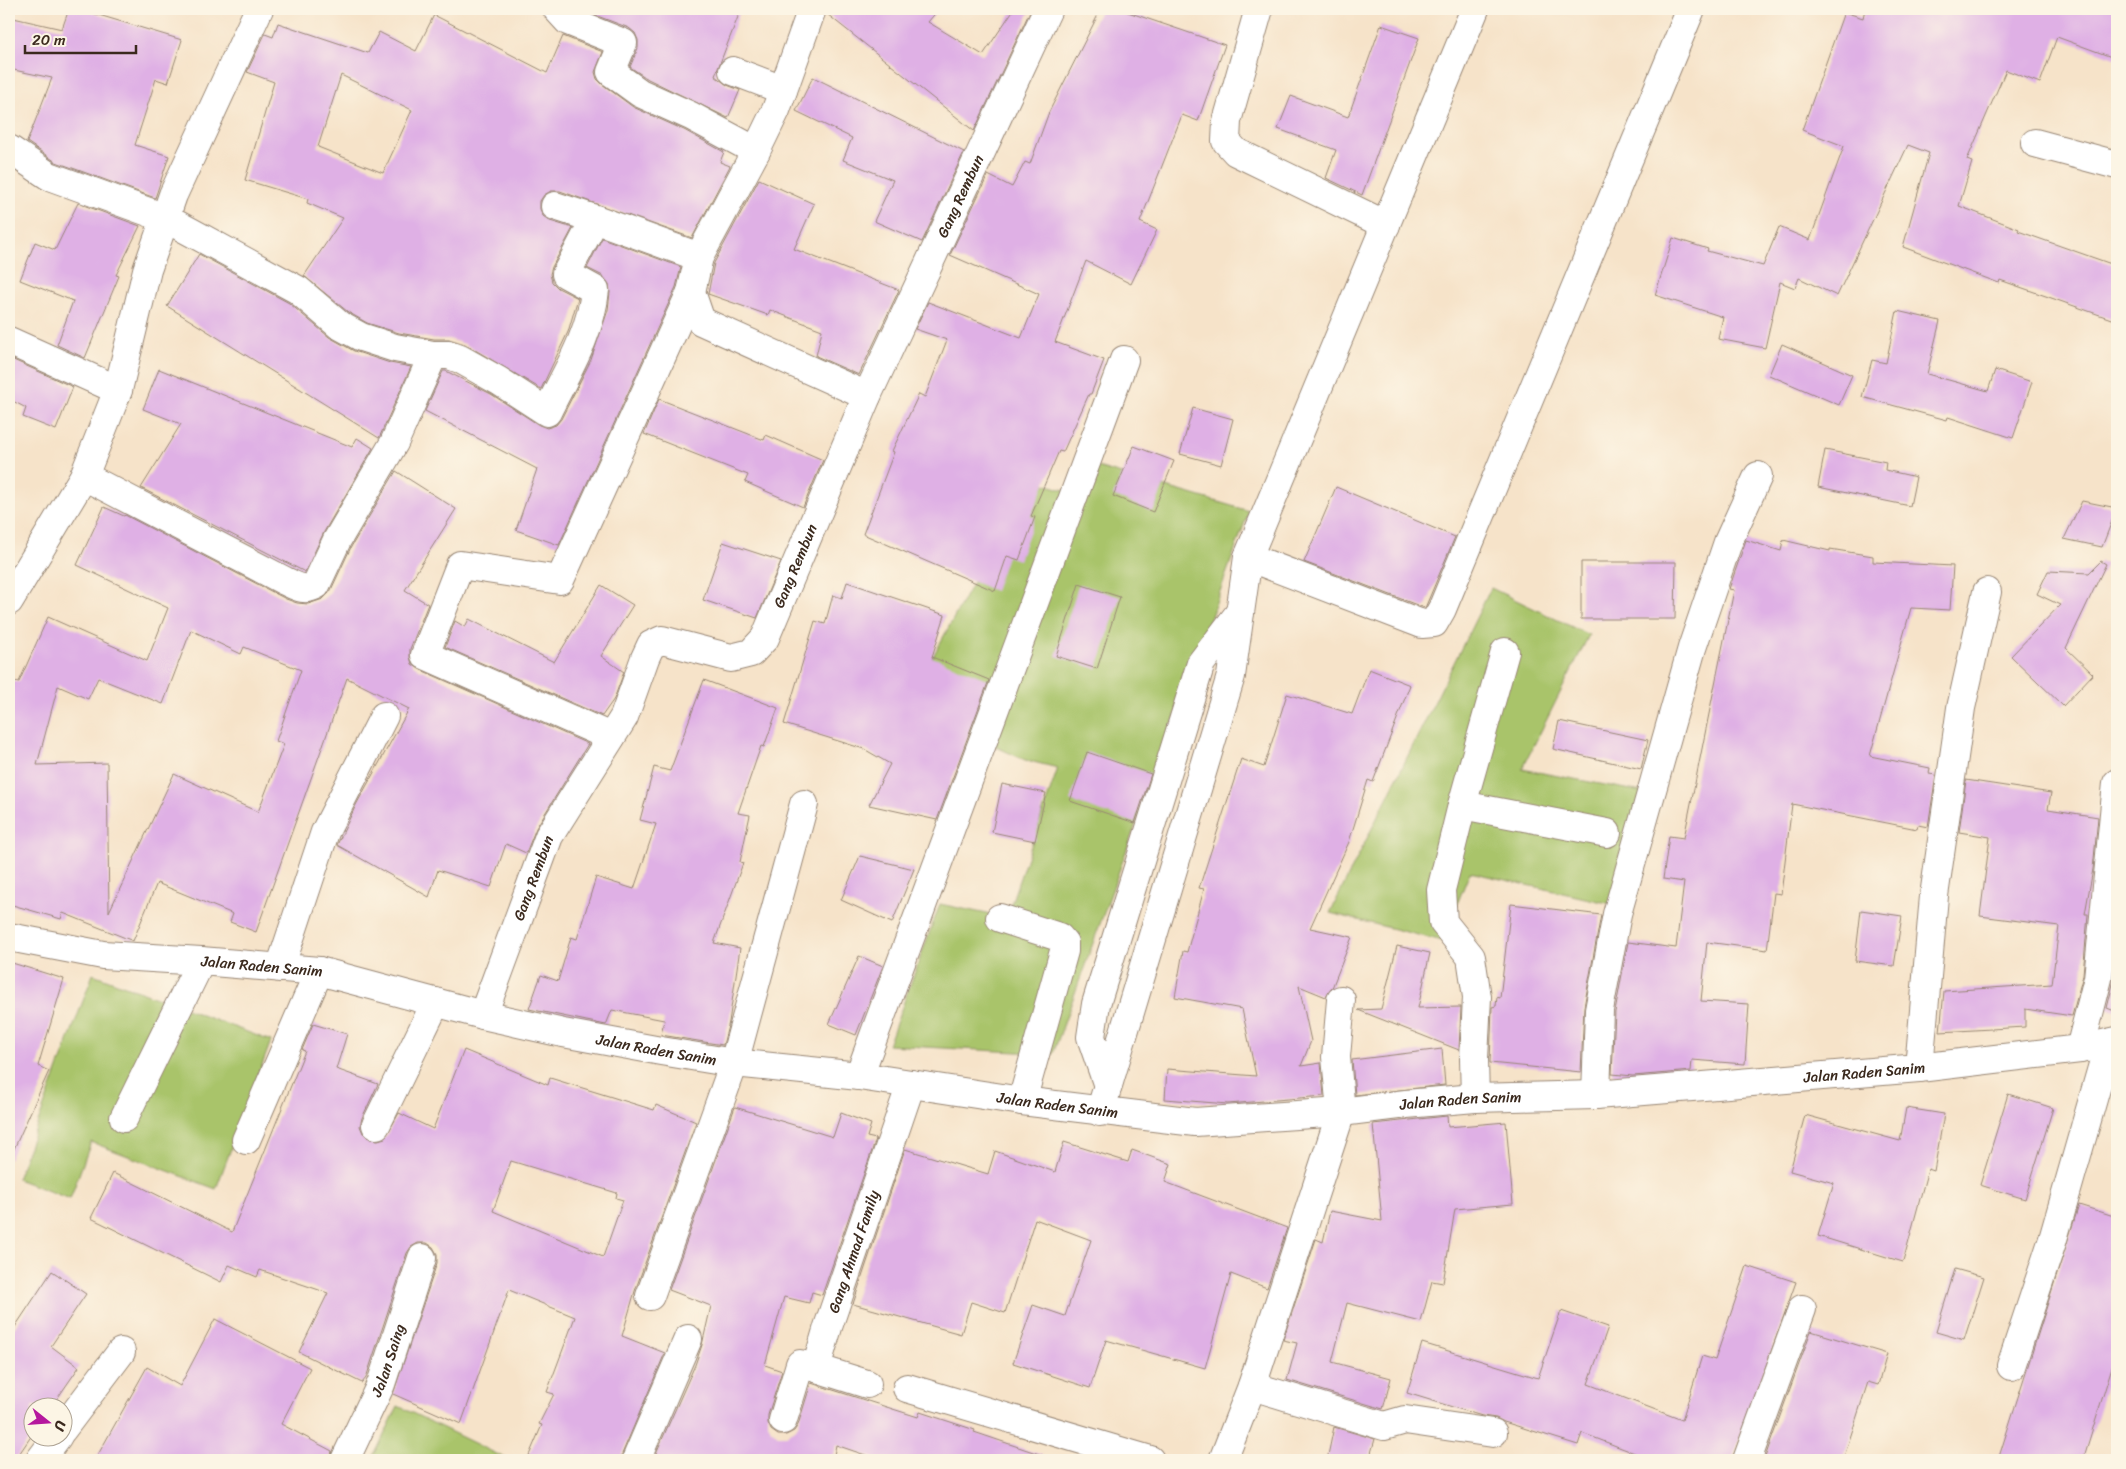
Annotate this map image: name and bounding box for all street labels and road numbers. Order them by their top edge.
street label: Gang Rembun [930,150,991,242]
street label: Gang Rembun [766,520,825,612]
street label: Gang Rembun [506,832,561,924]
street label: Jalan Raden Sanim [199,948,324,984]
street label: Jalan Raden Sanim [593,1026,719,1073]
street label: Jalan Raden Sanim [1801,1054,1927,1091]
street label: Jalan Raden Sanim [994,1084,1120,1126]
street label: Jalan Raden Sanim [1397,1084,1522,1118]
street label: Gang Ahmad Family [821,1186,887,1316]
street label: Jalan Saing [363,1320,413,1402]

